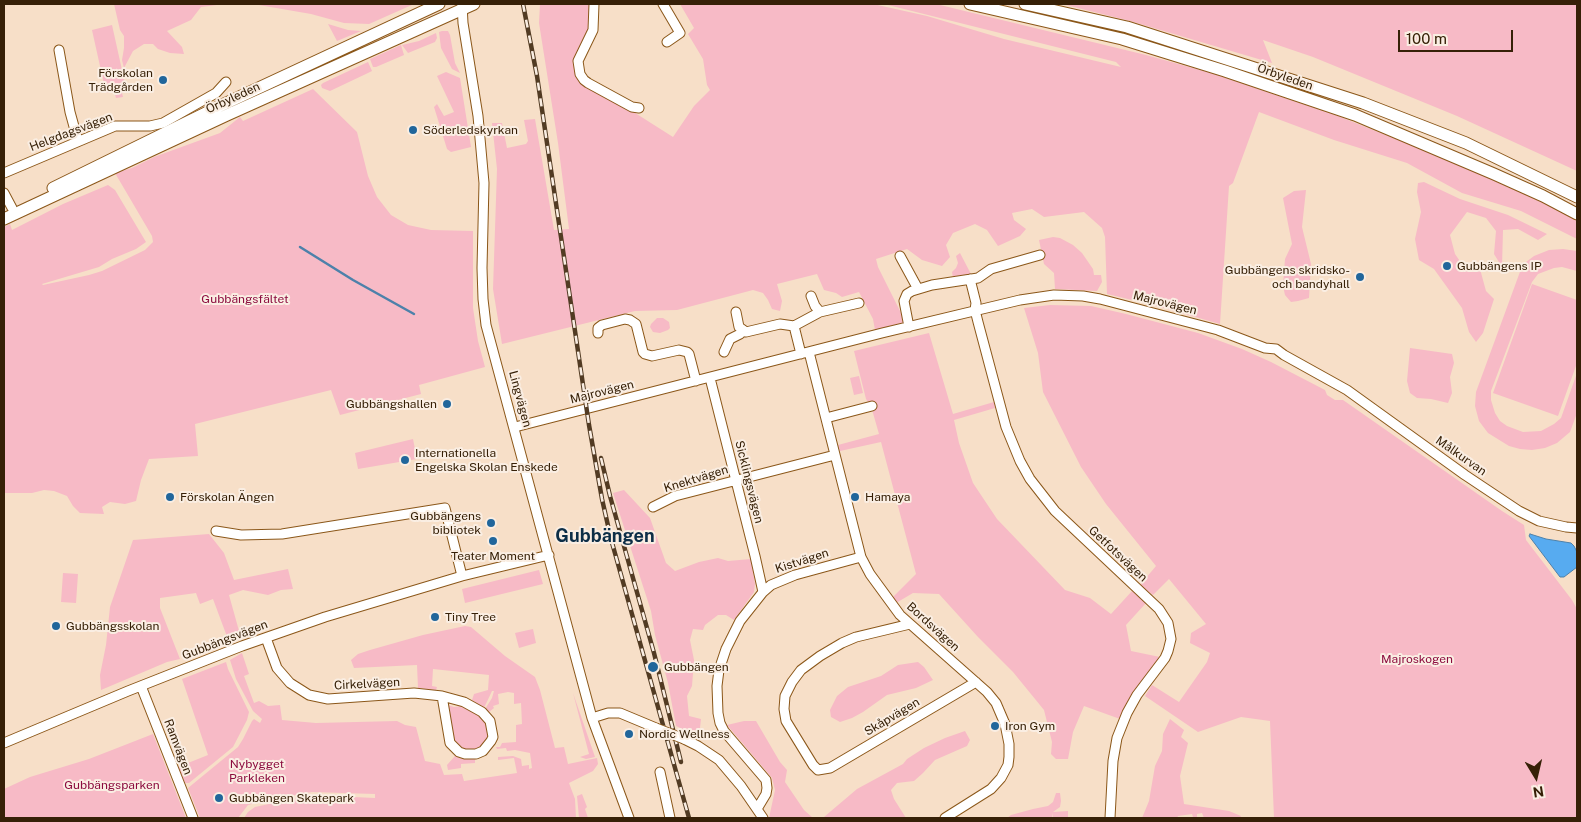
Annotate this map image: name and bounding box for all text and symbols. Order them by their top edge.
scale bar [1401,20,1516,52]
text: 100 m [1406,30,1447,47]
street label: Örbyleden [1255,61,1315,93]
place label: Förskolan Trädgården [89,66,153,94]
marker: Förskolan Trädgården [157,74,169,86]
street label: Örbyleden [204,79,262,117]
street label: Helgdagsvägen [28,110,114,154]
place label: Söderledskyrkan [423,123,518,137]
marker: Söderledskyrkan [407,124,419,136]
place label: Gubbängens IP [1457,259,1542,273]
marker: Gubbängens IP [1441,260,1453,272]
place label: Gubbängens skridsko- och bandyhall [1225,263,1350,291]
marker: Gubbängens skridsko- och bandyhall [1354,271,1366,283]
street label: Majrovägen [1132,288,1198,318]
park label: Gubbängsfältet [201,292,289,306]
street label: Lingvägen [506,369,534,429]
street label: Majrovägen [569,377,635,407]
place label: Gubbängshallen [346,397,437,411]
marker: Gubbängshallen [441,398,453,410]
street label: Målkurvan [1433,433,1489,479]
street label: Sicklingsvägen [732,439,766,525]
place label: Internationella Engelska Skolan Enskede [415,446,558,474]
marker: Internationella Engelska Skolan Enskede [399,454,411,466]
street label: Knektvägen [662,462,730,496]
place label: Förskolan Ängen [180,490,274,504]
place label: Hamaya [865,490,910,504]
marker: Förskolan Ängen [164,491,176,503]
marker: Hamaya [849,491,861,503]
place label: Gubbängens bibliotek [410,509,481,537]
marker: Gubbängens bibliotek [485,517,497,529]
street label: Getfotsvägen [1086,523,1150,585]
district label: Gubbängen [555,525,655,547]
marker: Teater Moment [487,535,499,547]
street label: Kistvägen [773,546,831,576]
place label: Teater Moment [451,549,535,563]
street label: Bordsvägen [904,599,962,655]
place label: Tiny Tree [445,610,496,624]
marker: Tiny Tree [429,611,441,623]
street label: Gubbängsvägen [180,617,270,663]
place label: Gubbängsskolan [66,619,159,633]
marker: Gubbängsskolan [50,620,62,632]
park label: Majroskogen [1381,652,1453,666]
marker: Gubbängen [646,660,660,674]
place label: Gubbängen [664,660,729,674]
street label: Cirkelvägen [334,675,400,693]
street label: Skåpvägen [862,695,922,739]
street label: Ramvägen [161,717,195,777]
place label: Iron Gym [1005,719,1055,733]
marker: Iron Gym [989,720,1001,732]
place label: Nordic Wellness [639,727,730,741]
marker: Nordic Wellness [623,728,635,740]
north arrow [1511,752,1561,802]
park label: Nybygget Parkleken [229,757,285,785]
park label: Gubbängsparken [64,778,160,792]
text: N [1532,783,1545,801]
place label: Gubbängen Skatepark [229,791,354,805]
marker: Gubbängen Skatepark [213,792,225,804]

